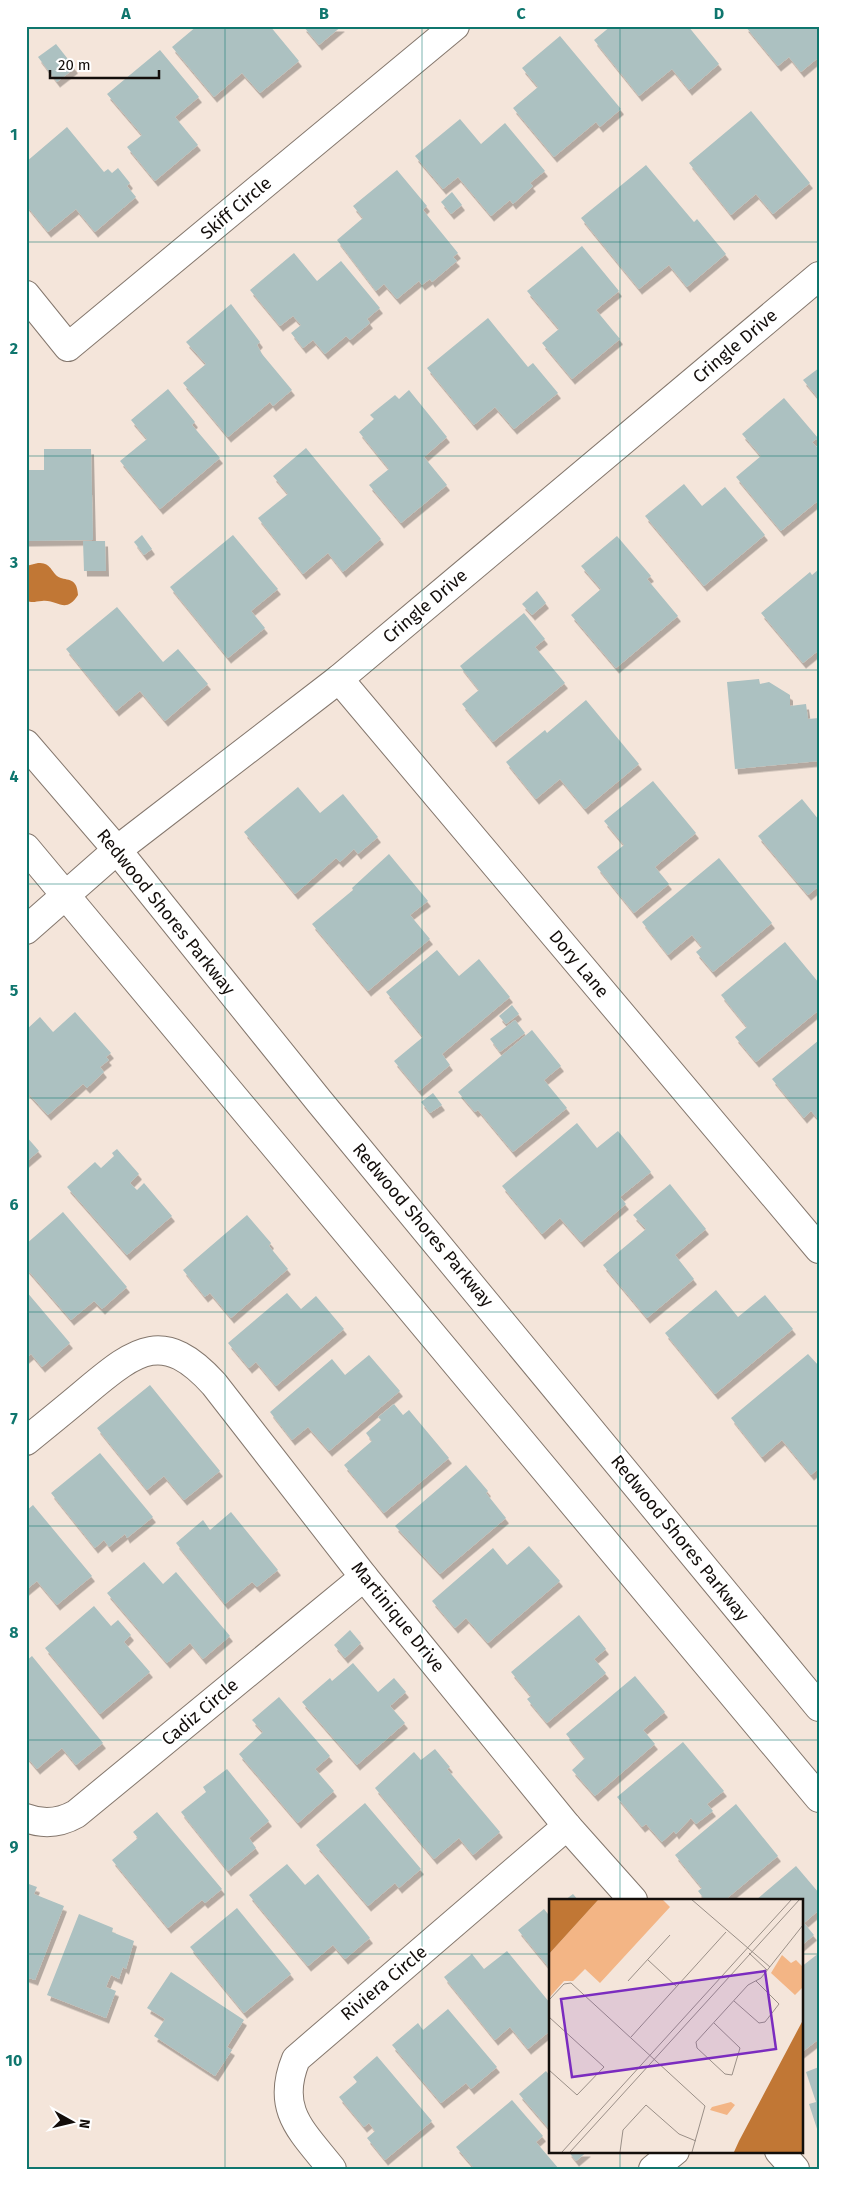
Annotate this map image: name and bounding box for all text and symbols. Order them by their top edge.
text: A [120,4,131,23]
text: B [319,4,329,23]
text: C [516,4,526,23]
text: D [714,4,724,23]
scale bar [50,48,159,80]
text: 20 m [58,56,91,74]
text: 1 [10,125,18,144]
street label: Skiff Circle [196,172,276,244]
street label: Cringle Drive [688,304,782,388]
text: 2 [10,339,18,358]
text: 3 [9,553,18,572]
street label: Cringle Drive [378,564,472,648]
text: 4 [9,767,19,786]
street label: Redwood Shores Parkway [92,824,240,1000]
street label: Dory Lane [544,926,614,1002]
text: 5 [10,981,19,1000]
street label: Redwood Shores Parkway [348,1138,498,1312]
text: 6 [9,1195,19,1214]
text: 7 [10,1409,18,1428]
street label: Redwood Shores Parkway [606,1450,754,1626]
street label: Martinique Drive [347,1557,449,1677]
text: 8 [9,1623,19,1642]
street label: Cadiz Circle [157,1674,243,1750]
text: 9 [10,1837,19,1856]
inset map [549,1899,802,2152]
street label: Riviera Circle [336,1941,432,2025]
text: 10 [6,2051,22,2070]
north arrow [48,2098,98,2148]
text: N [75,2118,93,2130]

